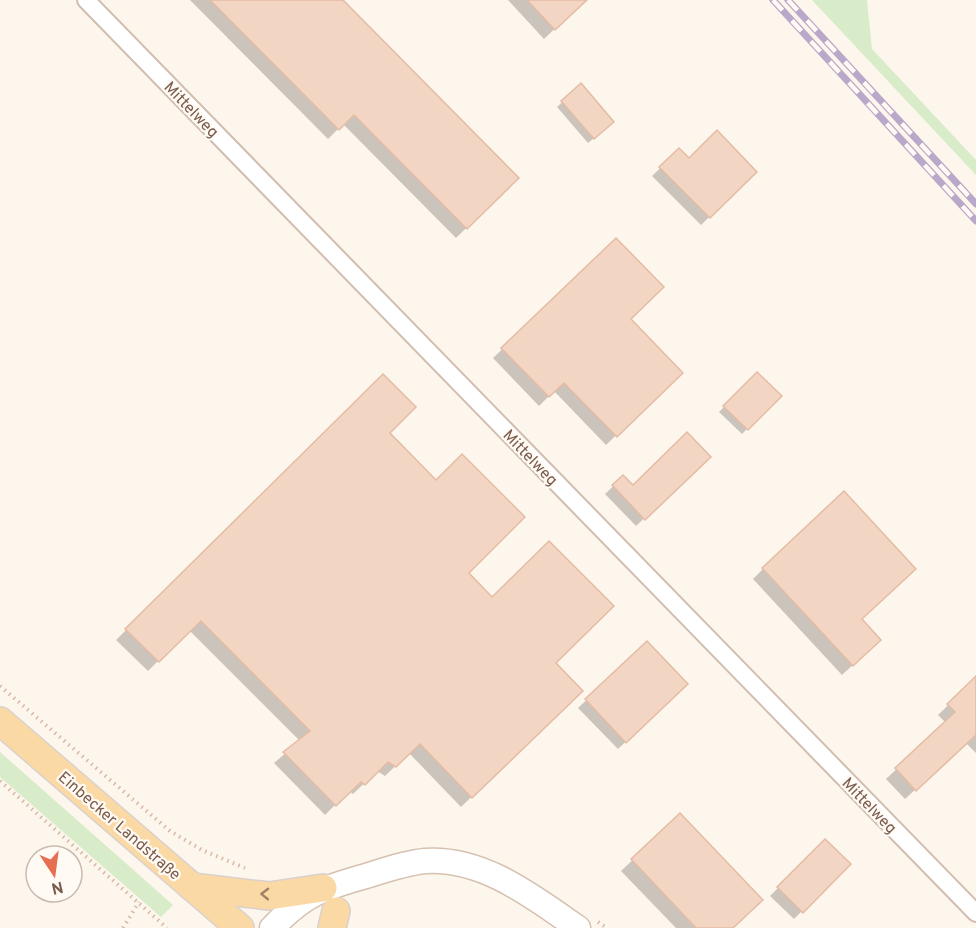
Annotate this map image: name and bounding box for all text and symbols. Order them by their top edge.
street label: Mittelweg [159,78,222,143]
street label: Mittelweg [498,426,561,491]
street label: Einbecker Landstraße [53,768,184,885]
street label: Mittelweg [837,774,900,839]
north arrow [24,844,84,904]
text: N [49,876,65,898]
one-way arrow [261,888,270,901]

